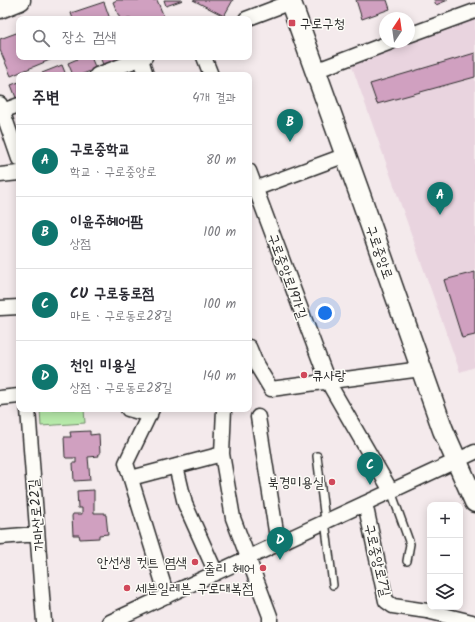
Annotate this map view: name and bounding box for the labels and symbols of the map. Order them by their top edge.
north arrow [379,12,415,48]
place label: 구로구청 [300,13,345,35]
marker: 구로구청 [287,18,297,28]
pin: B [277,109,303,142]
pin: A [427,182,453,215]
street label: 구로중앙로 [359,222,399,283]
street label: 구로중앙로19가길 [261,230,313,323]
your location [315,303,335,323]
place label: 큐사랑 [312,365,347,387]
marker: 큐사랑 [299,370,309,380]
pin: C [357,452,383,485]
place label: 북경미용실 [268,472,324,494]
street label: 가마산로22길 [23,477,51,552]
marker: 북경미용실 [327,477,337,487]
street label: 구로중앙로7길 [358,522,396,599]
pin: D [267,527,293,560]
place label: 안선생 컷트 염색 [97,552,187,574]
marker: 안선생 컷트 염색 [190,557,200,567]
place label: 줄리 헤어 [204,558,255,580]
marker: 줄리 헤어 [258,563,268,573]
place label: 세븐일레븐 구로대복점 [135,578,253,600]
marker: 세븐일레븐 구로대복점 [122,583,132,593]

